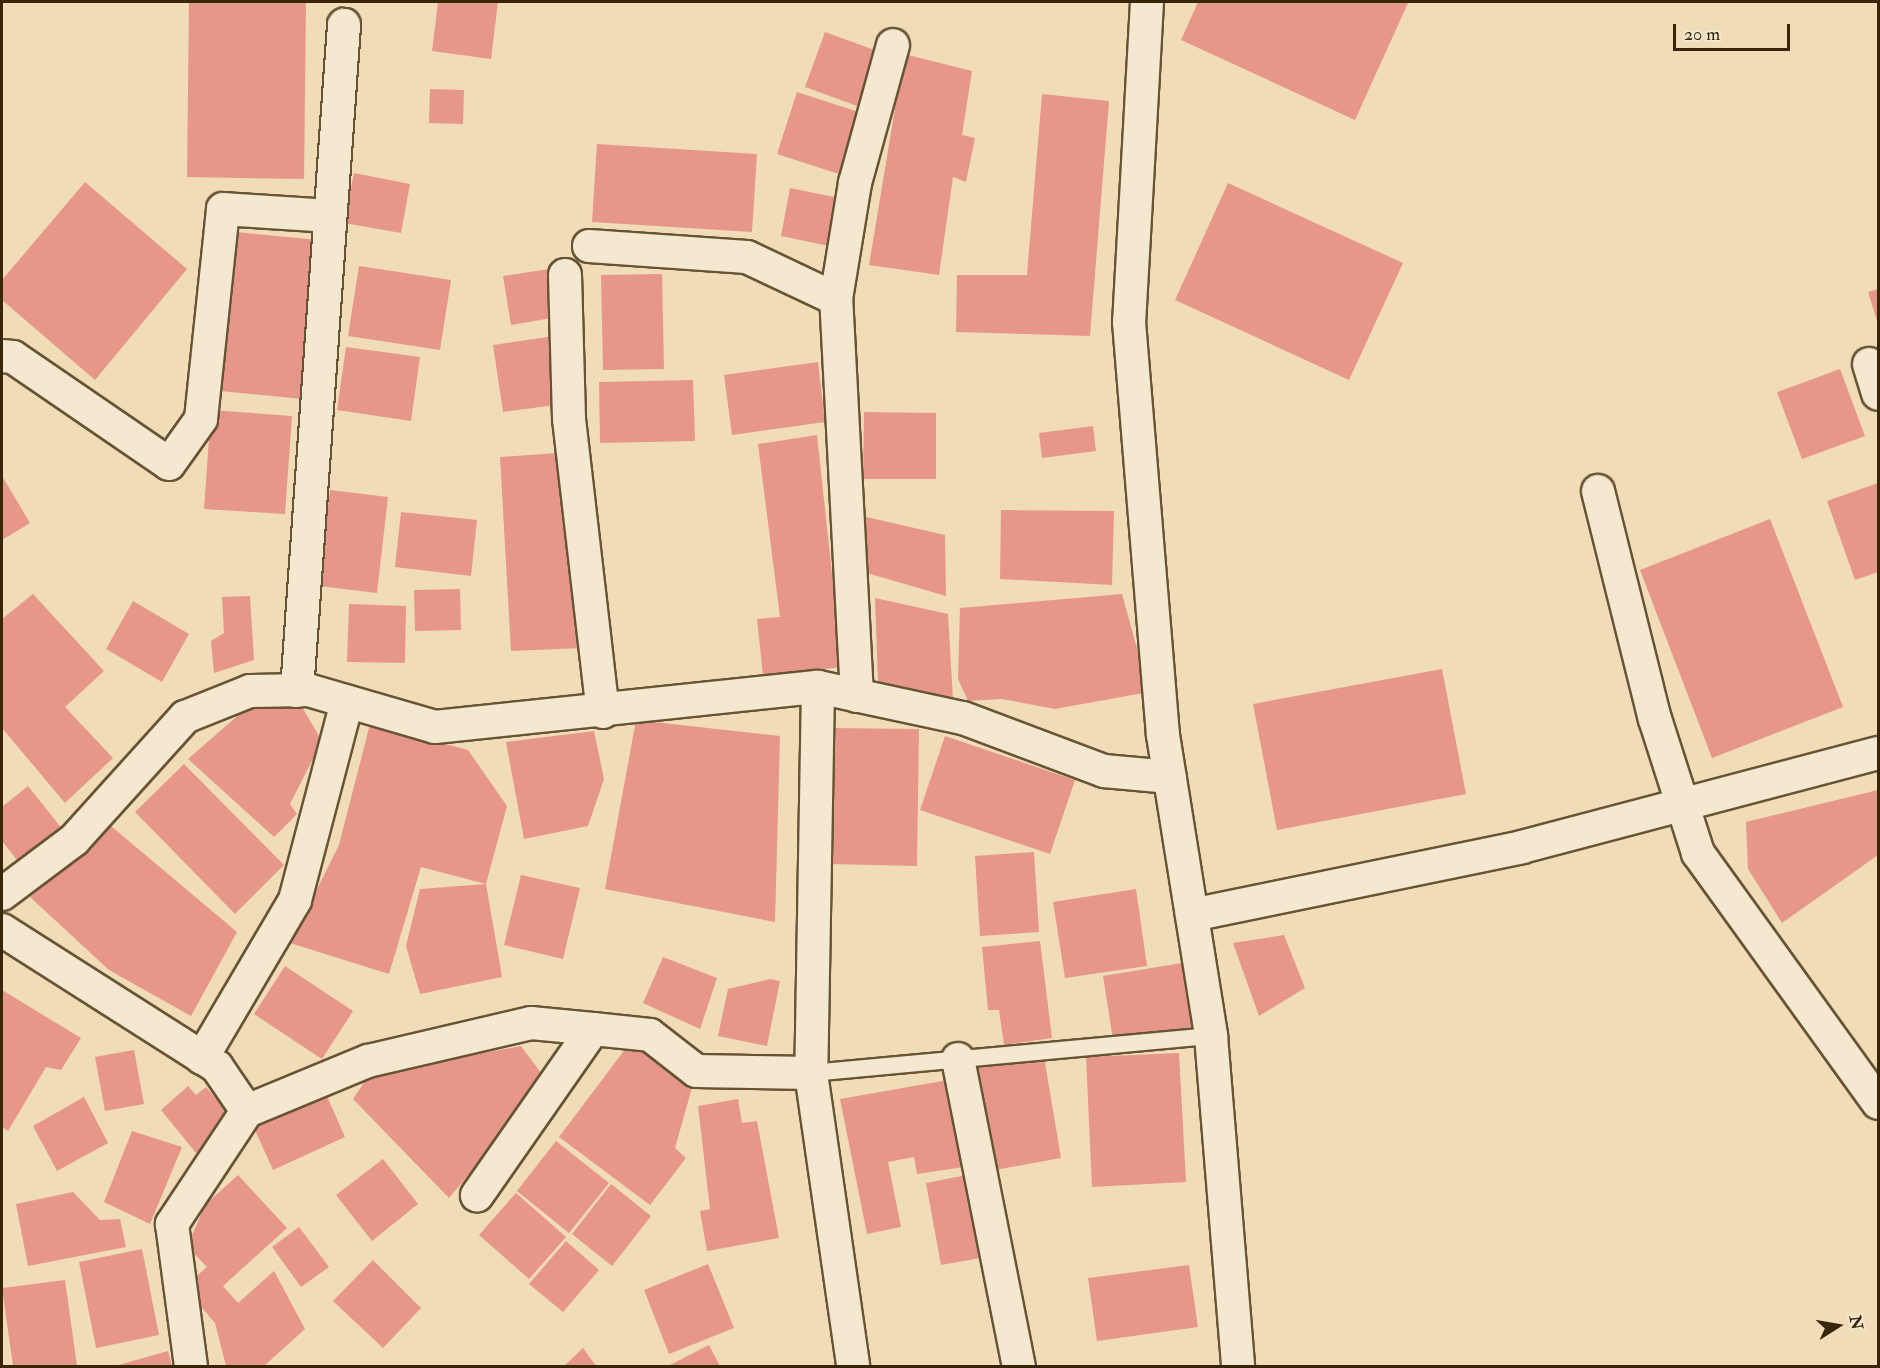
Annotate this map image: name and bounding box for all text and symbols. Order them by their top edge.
scale bar [1676,12,1793,50]
text: 20 m [1684,23,1720,46]
north arrow [1808,1296,1868,1356]
text: N [1844,1314,1867,1331]

